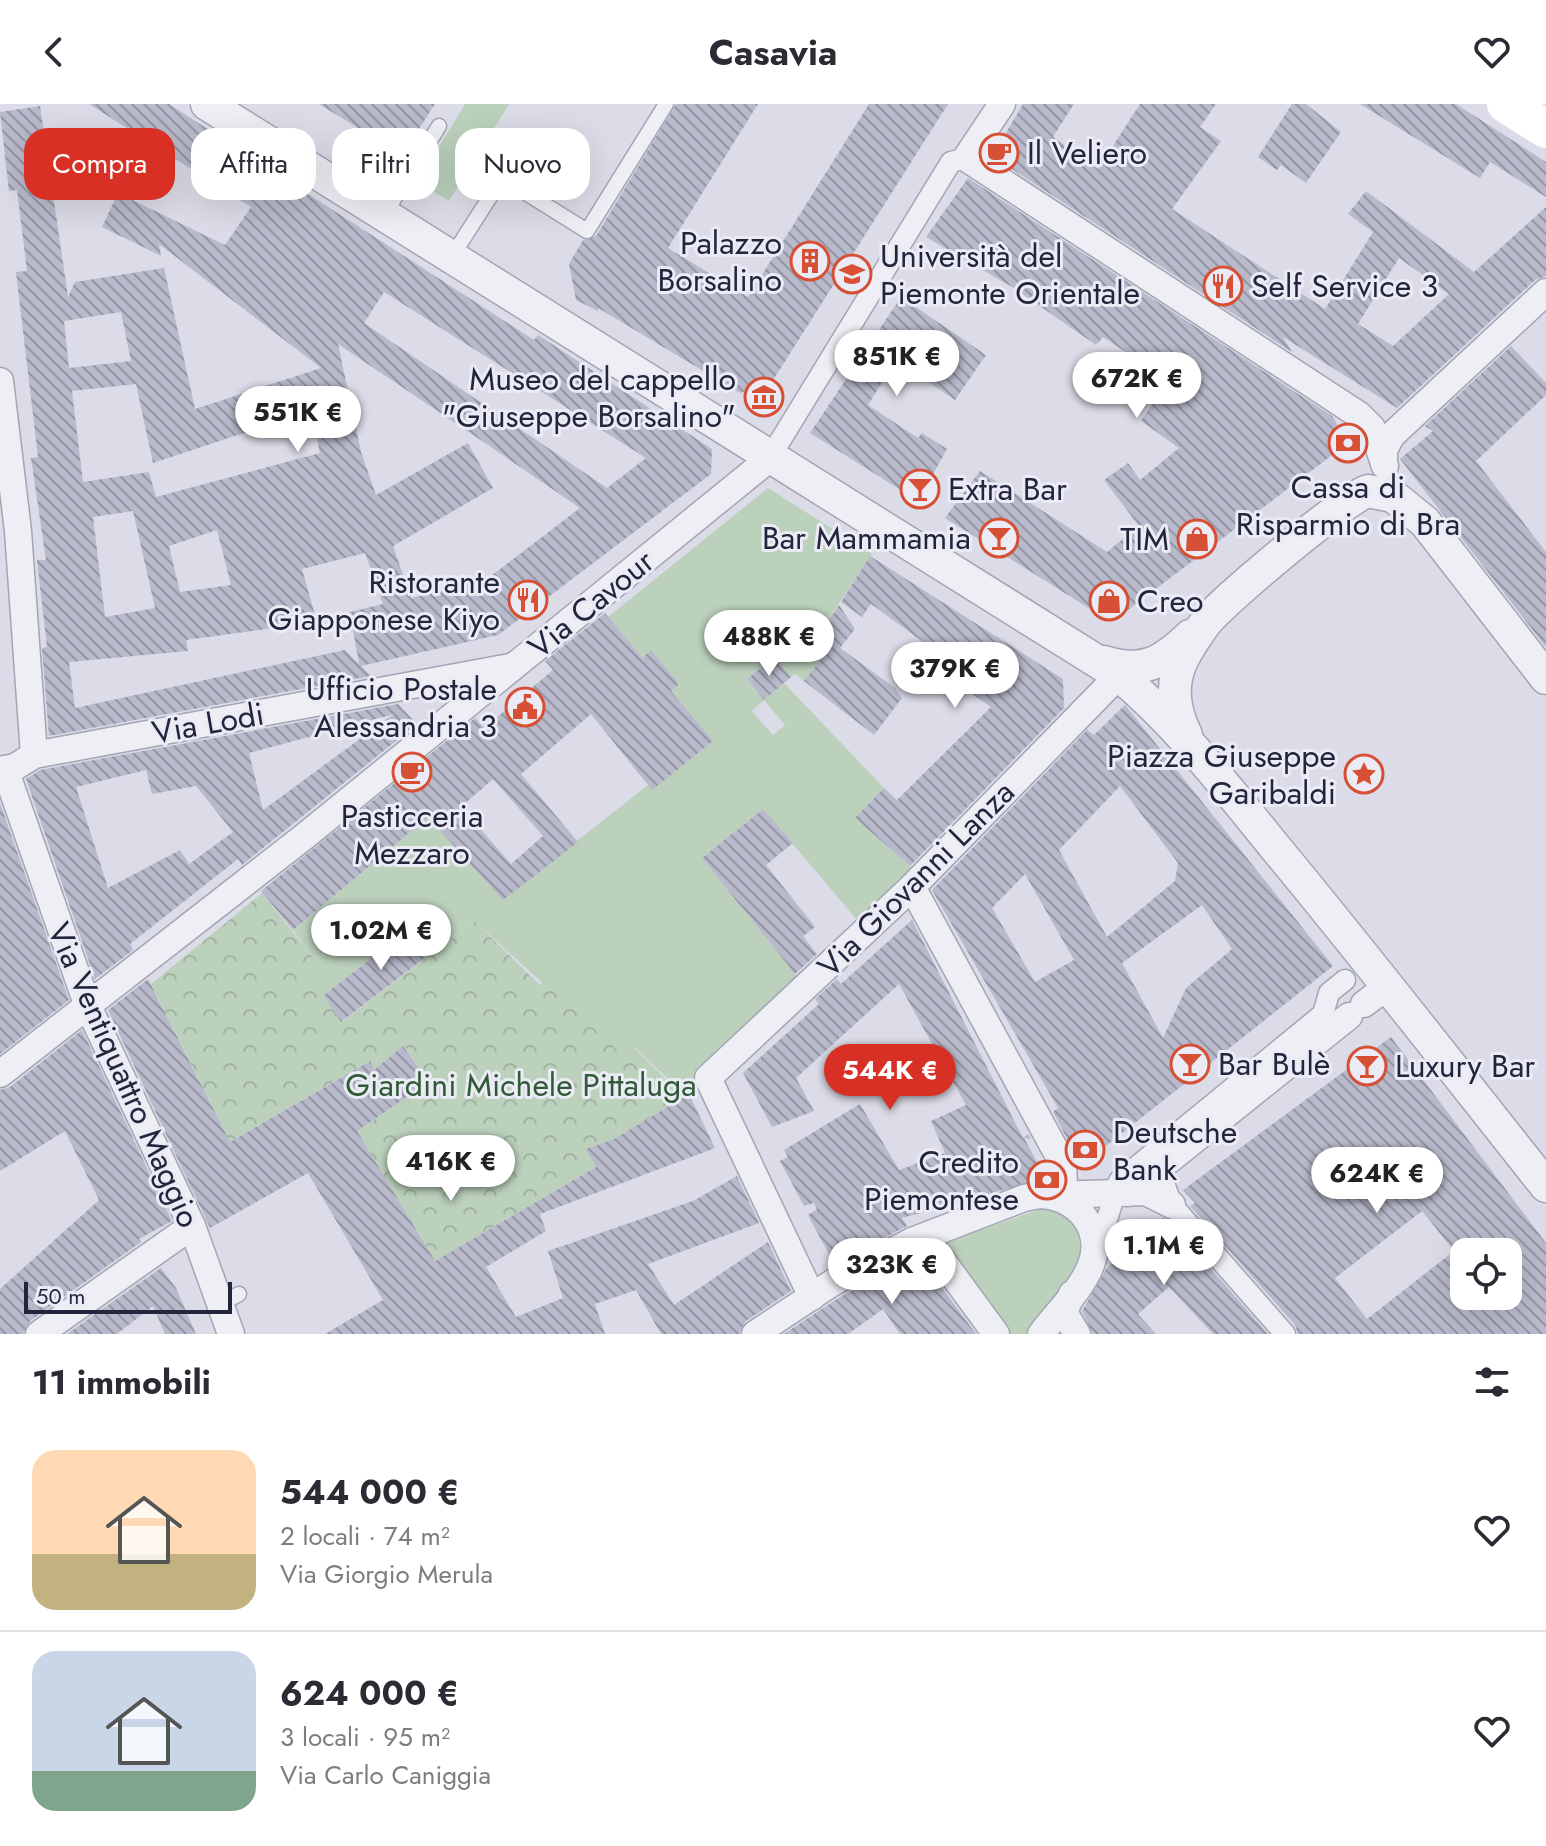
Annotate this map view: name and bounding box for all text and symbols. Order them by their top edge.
text: Casavia [709,26,837,78]
icon: back [32,30,76,74]
icon: heart [1470,30,1514,74]
chip: Compra [24,128,175,200]
chip: Affitta [191,128,316,200]
chip: Filtri [332,128,439,200]
chip: Nuovo [455,128,590,200]
place label: Il Veliero [1027,130,1147,176]
cafe icon: Il Veliero [978,132,1020,174]
place label: Palazzo Borsalino [657,220,782,303]
place label: Università del Piemonte Orientale [880,233,1140,316]
building icon: Palazzo Borsalino [789,240,831,282]
school or university icon: Università del Piemonte Orientale [831,253,873,295]
place label: Self Service 3 [1251,263,1438,309]
restaurant icon: Self Service 3 [1202,265,1244,307]
pin: 851K € [832,330,962,398]
text: 851K € [852,337,942,375]
pin: 672K € [1072,352,1202,420]
place label: Museo del cappello "Giuseppe Borsalino" [442,356,736,439]
text: 672K € [1090,359,1184,397]
museum icon: Museo del cappello "Giuseppe Borsalino" [743,376,785,418]
pin: 551K € [233,386,363,454]
text: 551K € [253,393,343,431]
bank icon: Cassa di Risparmio di Bra [1327,422,1369,464]
place label: Cassa di Risparmio di Bra [1236,464,1460,547]
place label: Extra Bar [948,466,1067,512]
bar icon: Extra Bar [899,468,941,510]
place label: Bar Mammamia [762,515,971,561]
place label: TIM [1120,516,1169,562]
bar icon: Bar Mammamia [978,517,1020,559]
shop icon: TIM [1176,518,1218,560]
street label: Via Cavour [518,539,664,669]
place label: Ristorante Giapponese Kiyo [268,559,500,642]
place label: Creo [1137,578,1203,624]
restaurant icon: Ristorante Giapponese Kiyo [507,579,549,621]
shop icon: Creo [1088,580,1130,622]
pin: 488K € [704,610,834,678]
text: 488K € [722,617,816,655]
pin: 379K € [890,642,1020,710]
text: 379K € [909,649,1001,687]
place label: Ufficio Postale Alessandria 3 [306,666,497,749]
public building icon: Ufficio Postale Alessandria 3 [504,686,546,728]
street label: Via Lodi [148,691,268,755]
place label: Piazza Giuseppe Garibaldi [1107,733,1336,816]
cafe icon: Pasticceria Mezzaro [391,751,433,793]
place icon: Piazza Giuseppe Garibaldi [1343,753,1385,795]
street label: Via Giovanni Lanza [807,770,1025,988]
place label: Pasticceria Mezzaro [341,793,483,876]
pin: 1.02M € [307,904,455,972]
text: 1.02M € [329,911,433,949]
street label: Via Ventiquattro Maggio [36,915,212,1235]
place label: Bar Bulè [1218,1041,1330,1087]
bar icon: Bar Bulè [1169,1043,1211,1085]
place label: Luxury Bar [1395,1043,1535,1089]
pin: 544K € [825,1044,955,1112]
bar icon: Luxury Bar [1346,1045,1388,1087]
text: 544K € [842,1051,938,1089]
park label: Giardini Michele Pittaluga [345,1062,697,1108]
place label: Deutsche Bank [1113,1109,1237,1192]
bank icon: Deutsche Bank [1064,1129,1106,1171]
pin: 416K € [386,1135,516,1203]
place label: Credito Piemontese [864,1139,1019,1222]
text: 416K € [405,1142,497,1180]
pin: 624K € [1312,1147,1442,1215]
text: 624K € [1329,1154,1425,1192]
bank icon: Credito Piemontese [1026,1159,1068,1201]
pin: 1.1M € [1099,1219,1229,1287]
text: 1.1M € [1123,1226,1205,1264]
pin: 323K € [827,1238,957,1306]
map controls [1450,1238,1522,1310]
button: locate [1450,1238,1522,1310]
text: 323K € [846,1245,938,1283]
scale bar [24,1278,232,1314]
text: 50 m [36,1280,85,1312]
text: 11 immobili [32,1358,211,1407]
icon: filters [1470,1360,1514,1404]
text: 544 000 € [280,1468,460,1517]
icon: home [96,1482,192,1578]
icon: heart [1470,1508,1514,1552]
text: 2 locali · 74 m² [280,1517,450,1555]
text: Via Giorgio Merula [280,1555,493,1593]
text: 624 000 € [280,1669,459,1718]
icon: home [96,1683,192,1779]
icon: heart [1470,1709,1514,1753]
text: 3 locali · 95 m² [280,1718,450,1756]
text: Via Carlo Caniggia [280,1756,491,1794]

